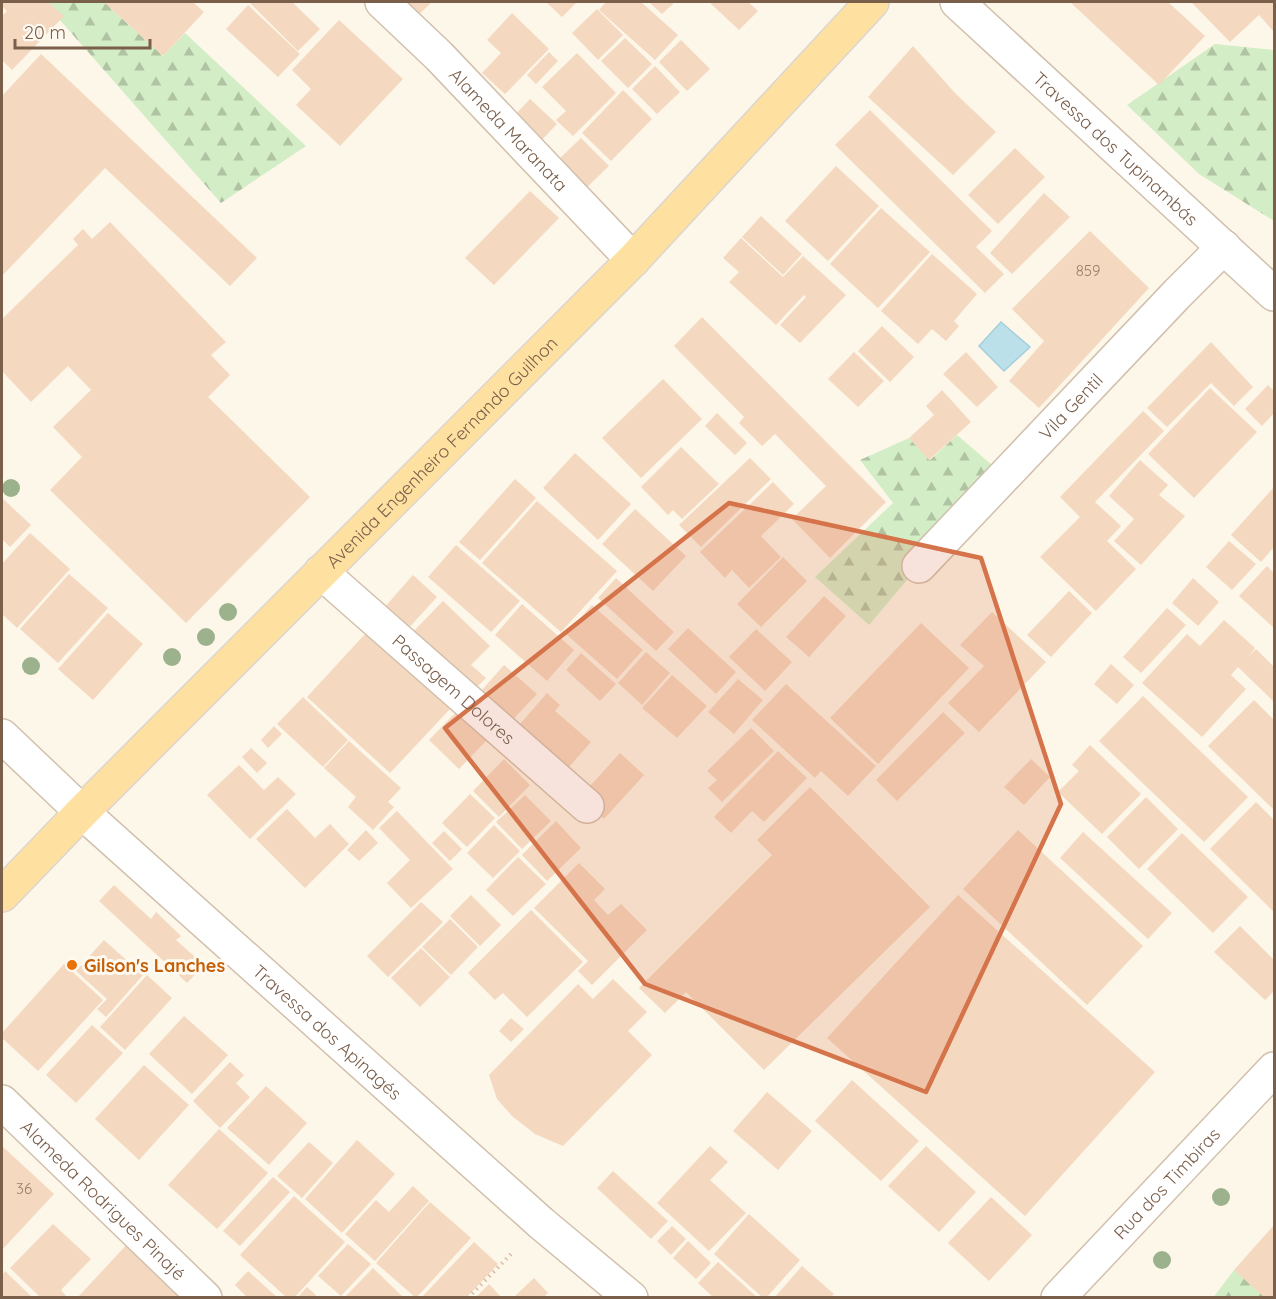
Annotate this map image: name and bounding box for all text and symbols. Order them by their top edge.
scale bar [15,12,150,50]
text: 20 m [24,21,66,44]
street label: Alameda Maranata [445,63,573,196]
street label: Travessa dos Tupinambás [1028,66,1203,230]
house number: 859 [1076,261,1100,280]
street label: Avenida Engenheiro Fernando Guilhon [321,331,562,573]
street label: Vila Gentil [1033,368,1107,444]
street label: Passagem Dolores [388,629,520,749]
place label: Gilson's Lanches [84,954,225,977]
marker: Gilson's Lanches [65,958,79,972]
street label: Travessa dos Apinagés [248,959,407,1105]
street label: Alameda Rodrigues Pinajé [16,1115,191,1285]
street label: Rua dos Timbiras [1108,1122,1225,1244]
house number: 36 [16,1179,32,1198]

